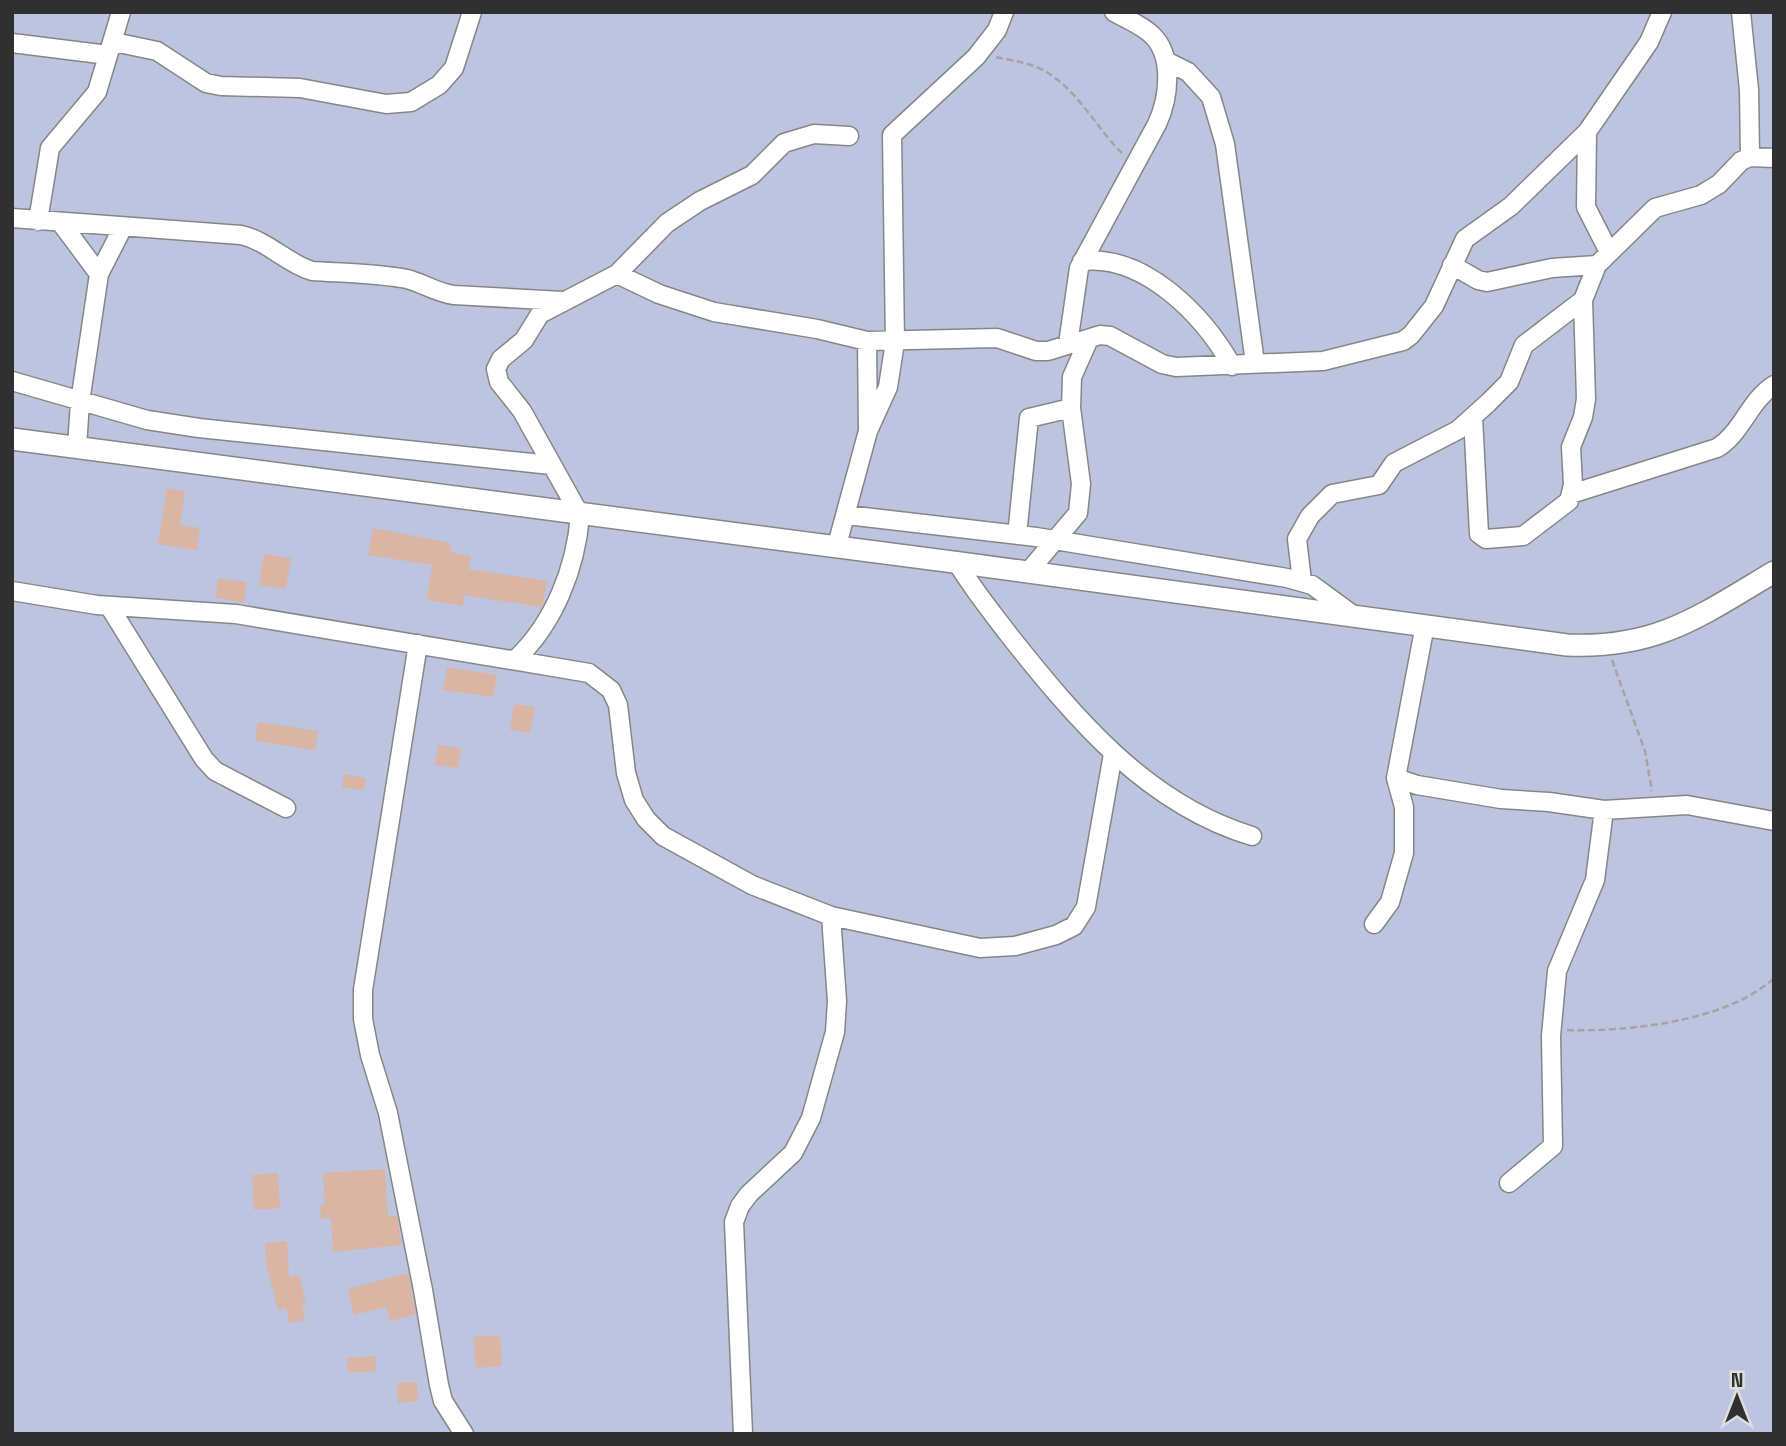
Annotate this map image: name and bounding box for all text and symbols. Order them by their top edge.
north arrow [1702,1362,1772,1432]
text: N [1731,1368,1743,1393]

